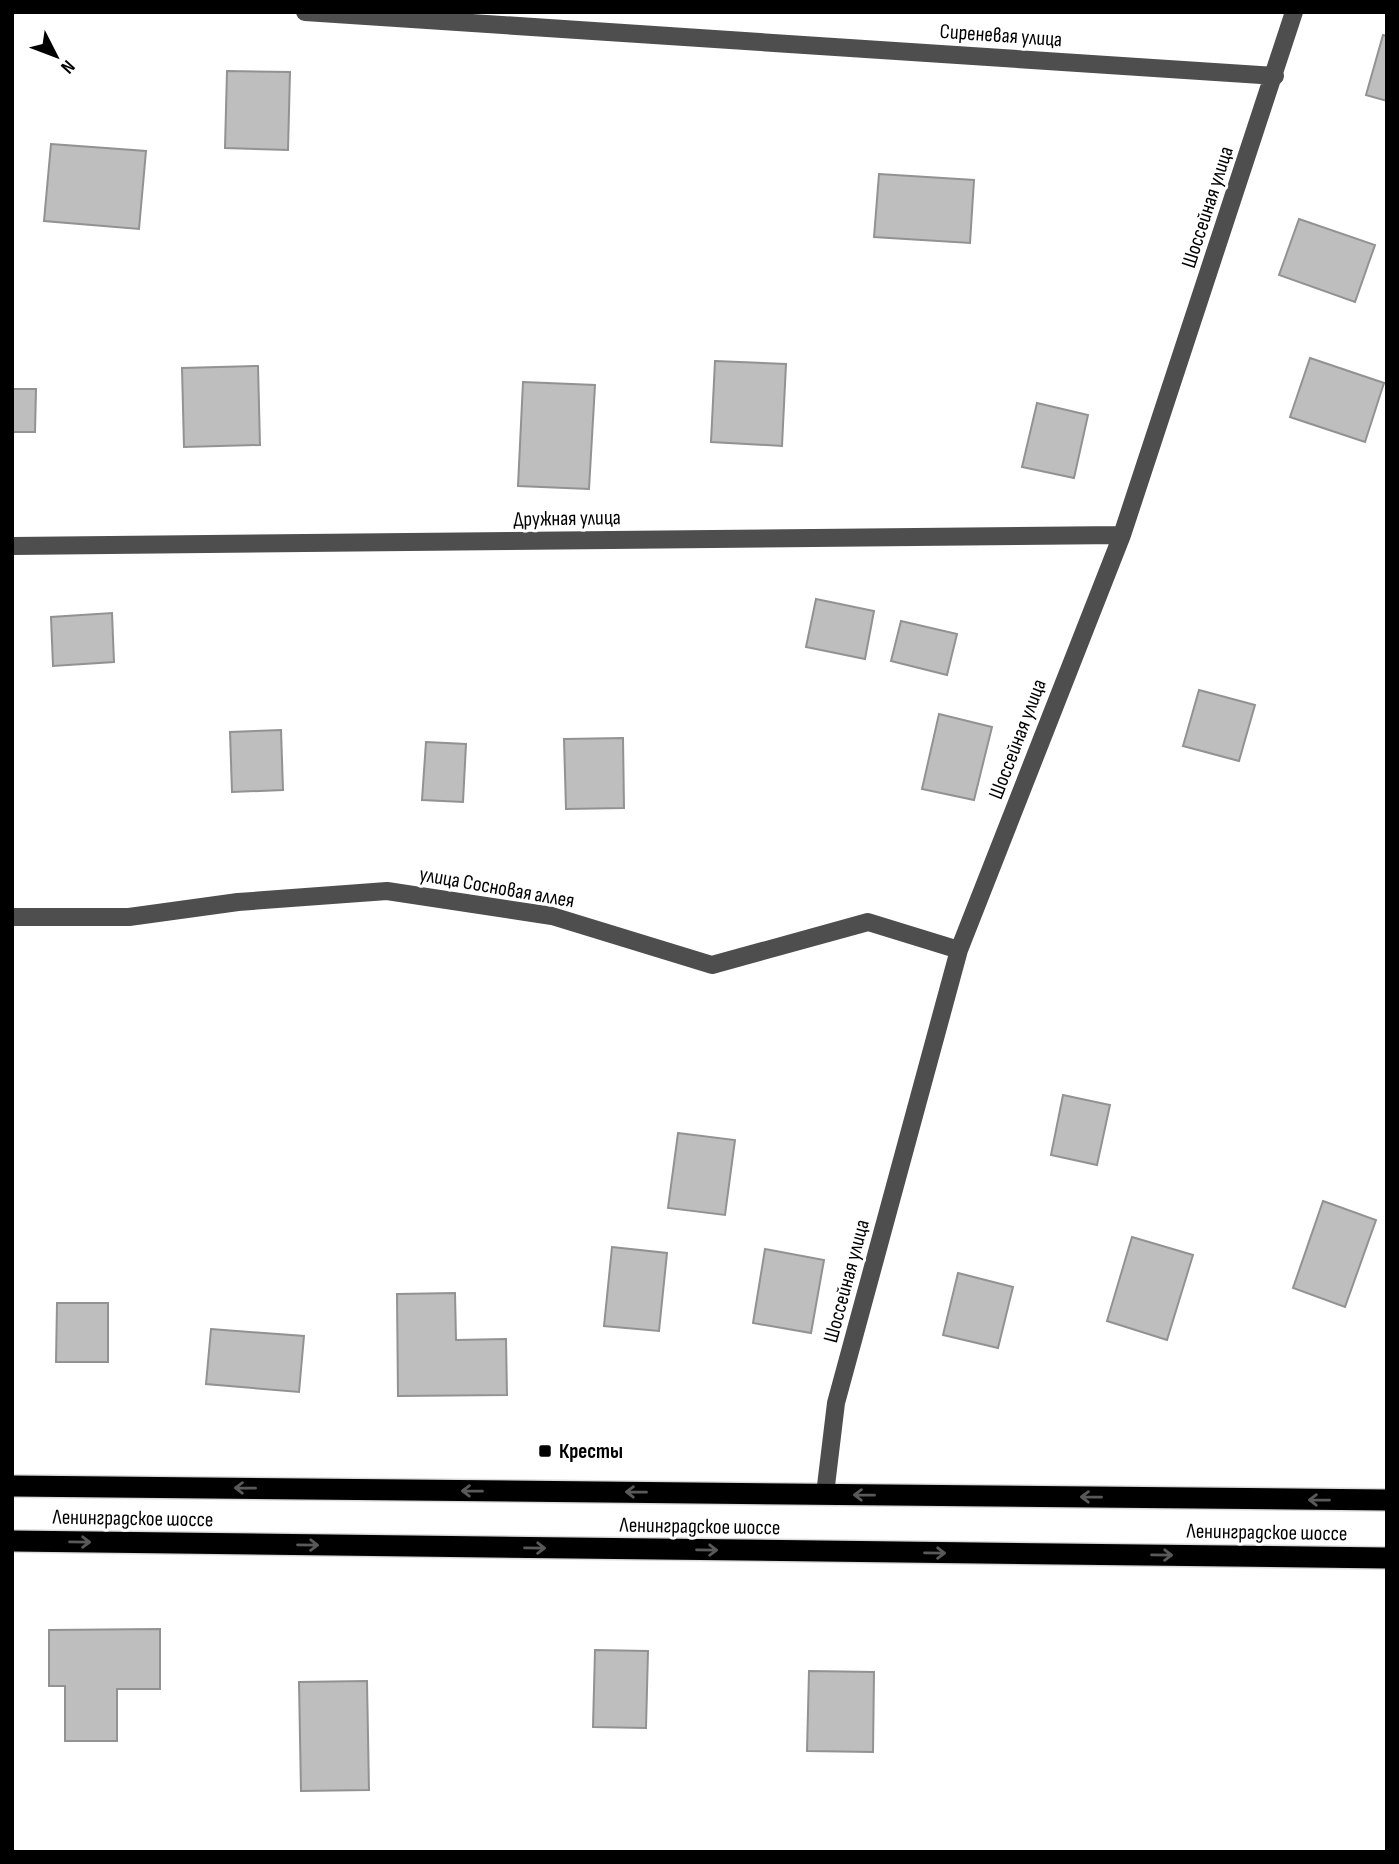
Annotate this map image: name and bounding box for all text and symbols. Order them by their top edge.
street label: Сиреневая улица [939,19,1063,52]
north arrow [21,21,91,91]
text: N [56,55,79,78]
street label: Шоссейная улица [1176,143,1239,271]
street label: Дружная улица [513,505,621,532]
street label: Шоссейная улица [983,676,1052,803]
street label: улица Сосновая аллея [417,862,576,913]
street label: Шоссейная улица [818,1217,875,1345]
place label: Кресты [559,1439,623,1464]
marker: Кресты [537,1443,553,1459]
one-way arrow [233,1481,256,1495]
one-way arrow [461,1484,484,1497]
one-way arrow [625,1486,648,1499]
one-way arrow [852,1488,875,1502]
one-way arrow [1080,1490,1103,1504]
one-way arrow [1307,1493,1330,1506]
street label: Ленинградское шоссе [51,1505,214,1532]
street label: Ленинградское шоссе [618,1513,781,1540]
street label: Ленинградское шоссе [1185,1519,1348,1546]
one-way arrow [69,1535,92,1549]
one-way arrow [296,1538,319,1552]
one-way arrow [524,1542,547,1555]
one-way arrow [696,1544,719,1557]
one-way arrow [923,1546,946,1560]
one-way arrow [1151,1548,1174,1562]

